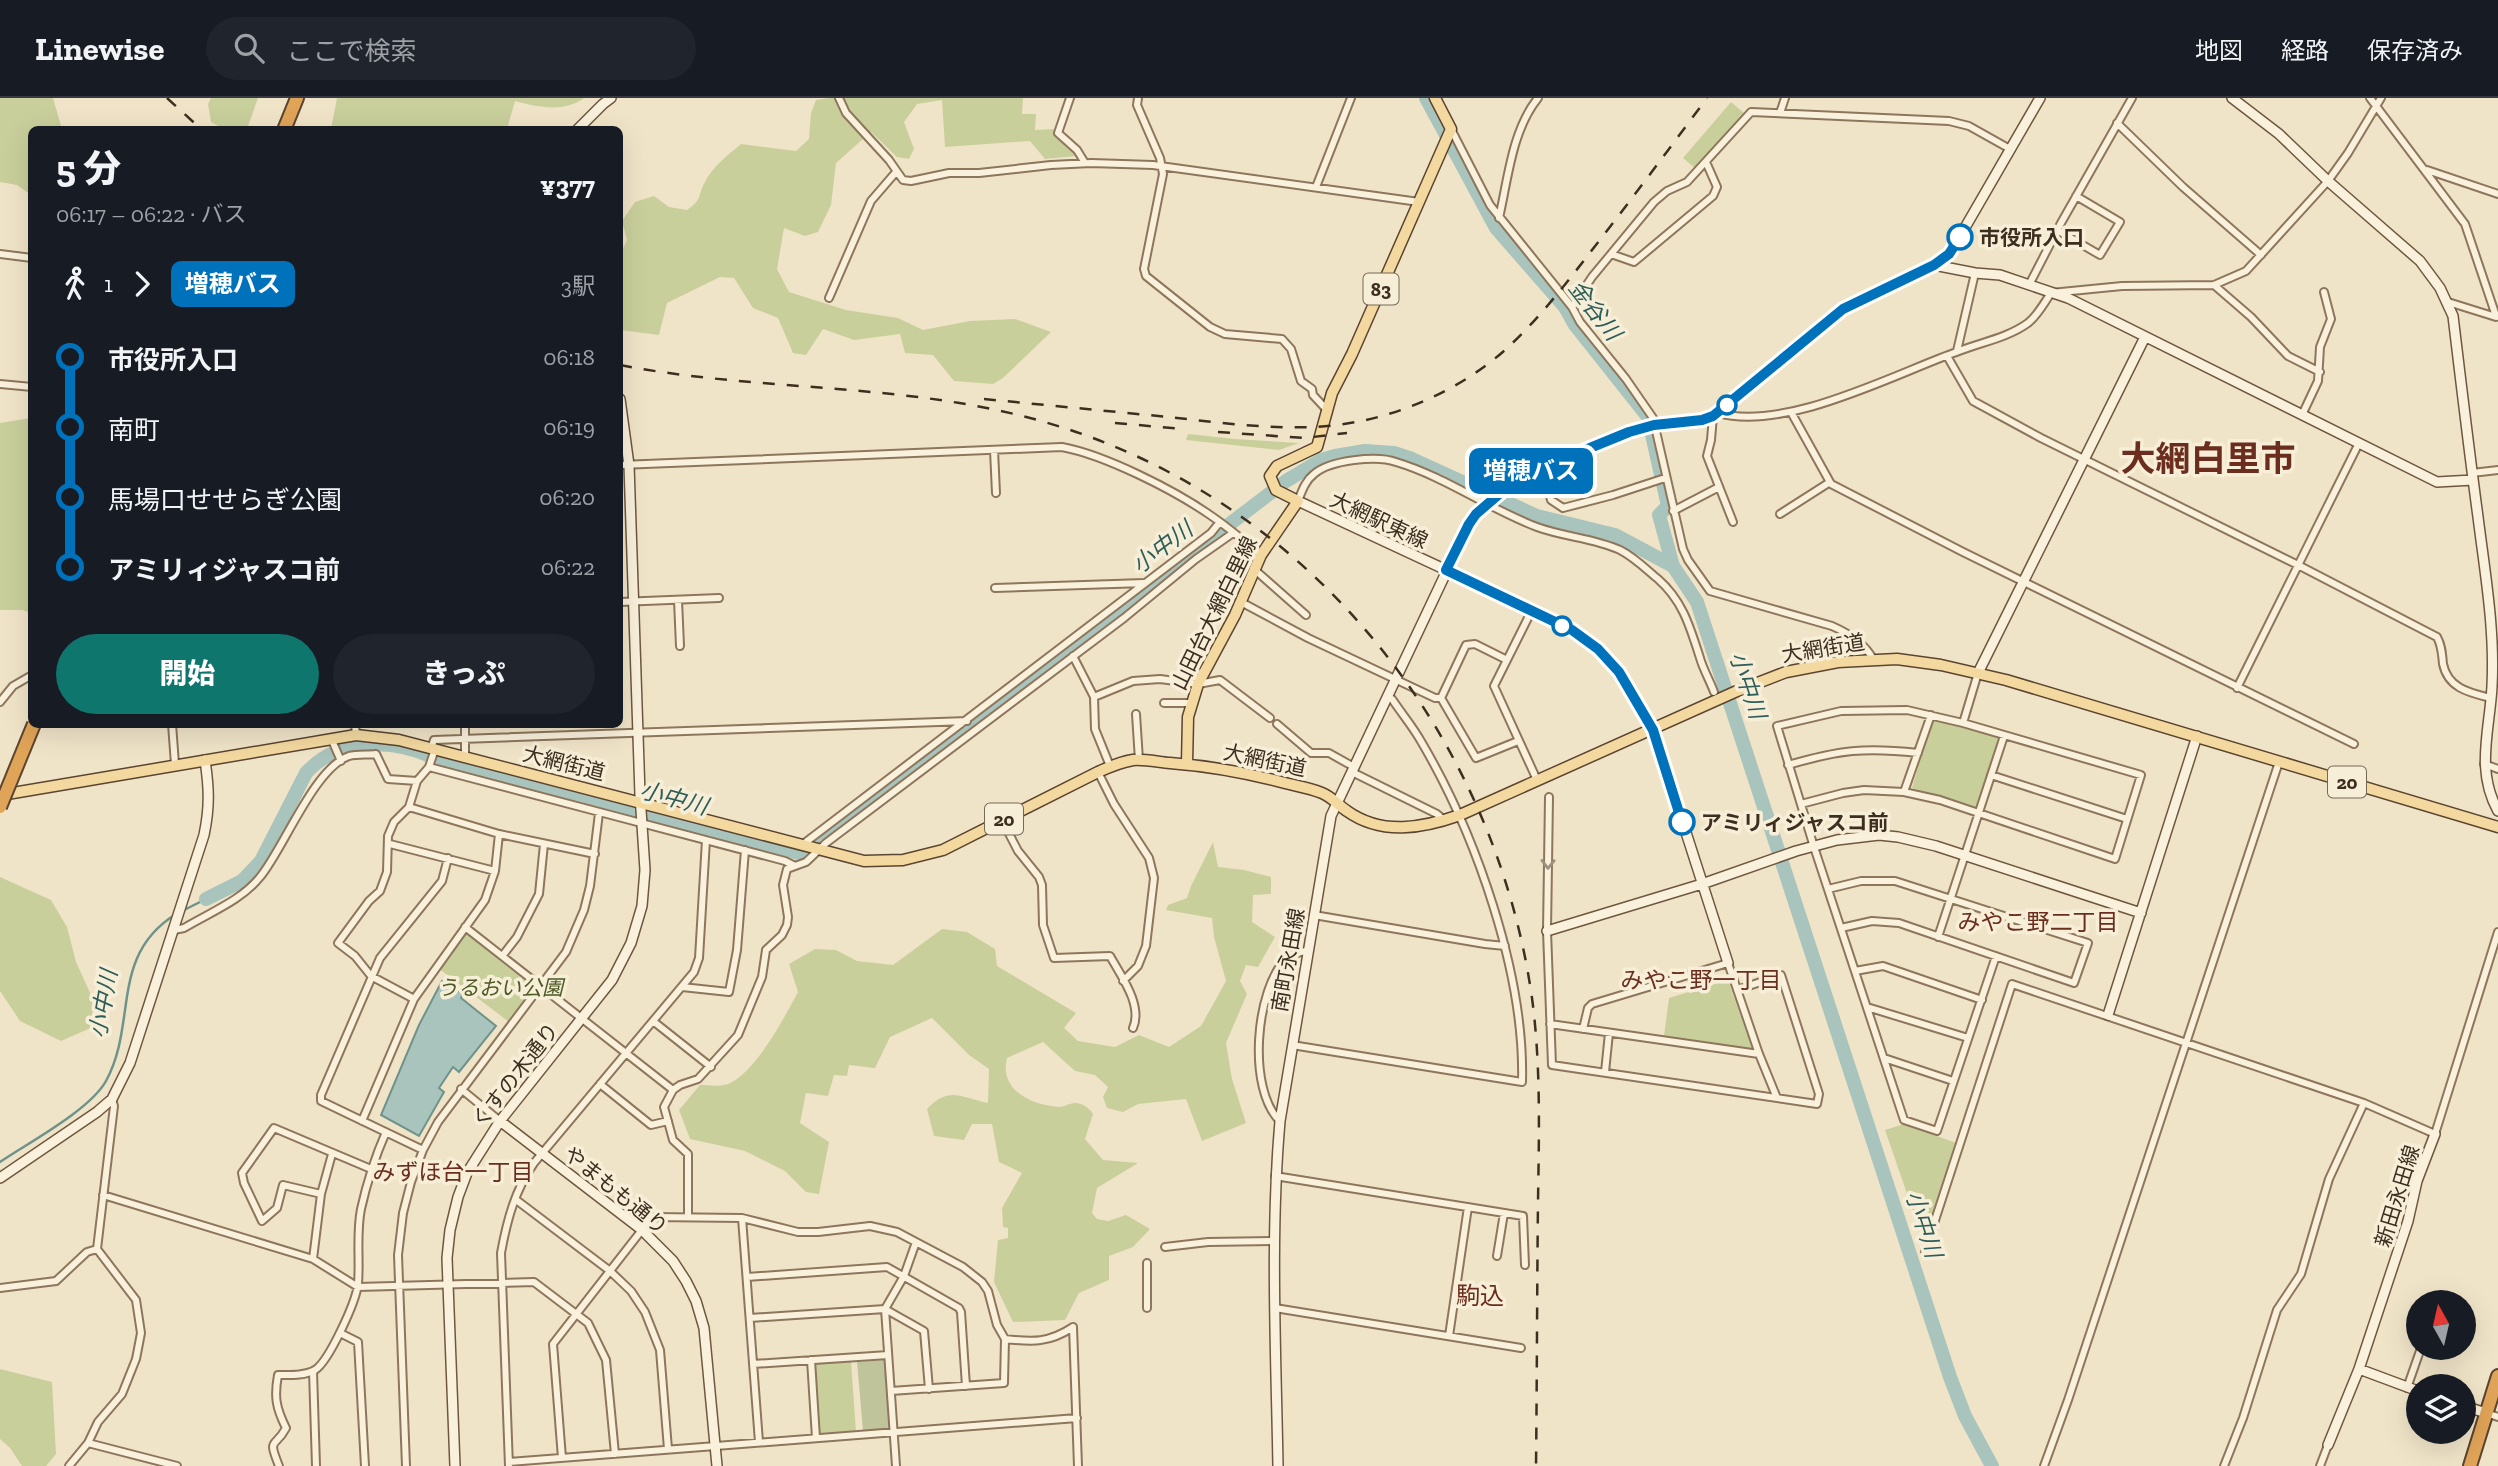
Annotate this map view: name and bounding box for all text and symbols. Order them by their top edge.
search box [206,17,696,80]
text: Linewise [35,29,164,68]
icon: search [230,29,268,67]
text: ここで検索 [286,35,416,67]
text: 地図 [2195,36,2243,65]
text: 経路 [2281,36,2329,65]
text: 保存済み [2367,36,2463,65]
text: 5 分 [56,146,121,192]
text: ¥377 [540,170,595,202]
text: 06:17 – 06:22 · バス [56,200,246,228]
marker: 市役所入口 [1947,224,1973,250]
place label: 市役所入口 [1979,225,2084,250]
icon: walk [56,265,94,303]
icon: forward [123,265,161,303]
text: 増穂バス [185,269,281,298]
text: 1 [104,270,113,298]
text: 3駅 [561,272,595,300]
road number: 83 [1364,274,1398,304]
water label: 金谷川 [1563,274,1629,348]
text: 06:18 [543,343,595,371]
text: 市役所入口 [108,344,238,376]
unlabelled marker [1717,395,1737,415]
text: 06:19 [543,413,595,441]
text: 南町 [108,414,160,446]
district label: 大網白里市 [2120,438,2296,480]
line badge: 増穂バス [1482,448,1580,494]
text: 増穂バス [1483,456,1579,485]
text: 06:20 [539,483,595,511]
text: 馬場口せせらぎ公園 [108,484,342,516]
street label: 大網駅東線 [1326,486,1432,554]
water label: 小中川 [1126,513,1200,579]
street label: 山田台大網白里線 [1166,532,1262,694]
text: 06:22 [541,553,595,581]
text: アミリィジャスコ前 [108,554,340,586]
unlabelled marker [1552,616,1572,636]
street label: 大網街道 [1780,629,1866,667]
button: 開始 [56,634,319,714]
button: きっぷ [333,634,595,714]
water label: 小中川 [1724,648,1773,725]
street label: 大網街道 [1221,739,1309,781]
street label: 大網街道 [520,741,608,785]
road number: 20 [2328,766,2366,797]
water label: 小中川 [637,776,714,821]
road number: 20 [985,804,1023,834]
marker: アミリィジャスコ前 [1669,809,1695,835]
place label: アミリィジャスコ前 [1701,810,1889,835]
one-way arrow [1540,860,1556,870]
street label: 南町永田線 [1267,906,1309,1014]
district label: みやこ野二丁目 [1958,908,2119,936]
water label: 小中川 [83,965,123,1040]
district label: みやこ野一丁目 [1621,966,1782,994]
park label: うるおい公園 [437,975,566,1000]
street label: くすの木通り [466,1018,564,1132]
street label: やまもも通り [559,1141,673,1239]
street label: 新田永田線 [2370,1142,2424,1250]
district label: みずほ台一丁目 [373,1158,534,1186]
water label: 小中川 [1900,1187,1949,1264]
district label: 駒込 [1456,1281,1504,1310]
north arrow [2406,1290,2476,1360]
map controls [2406,1290,2476,1444]
button: layers [2406,1374,2476,1444]

